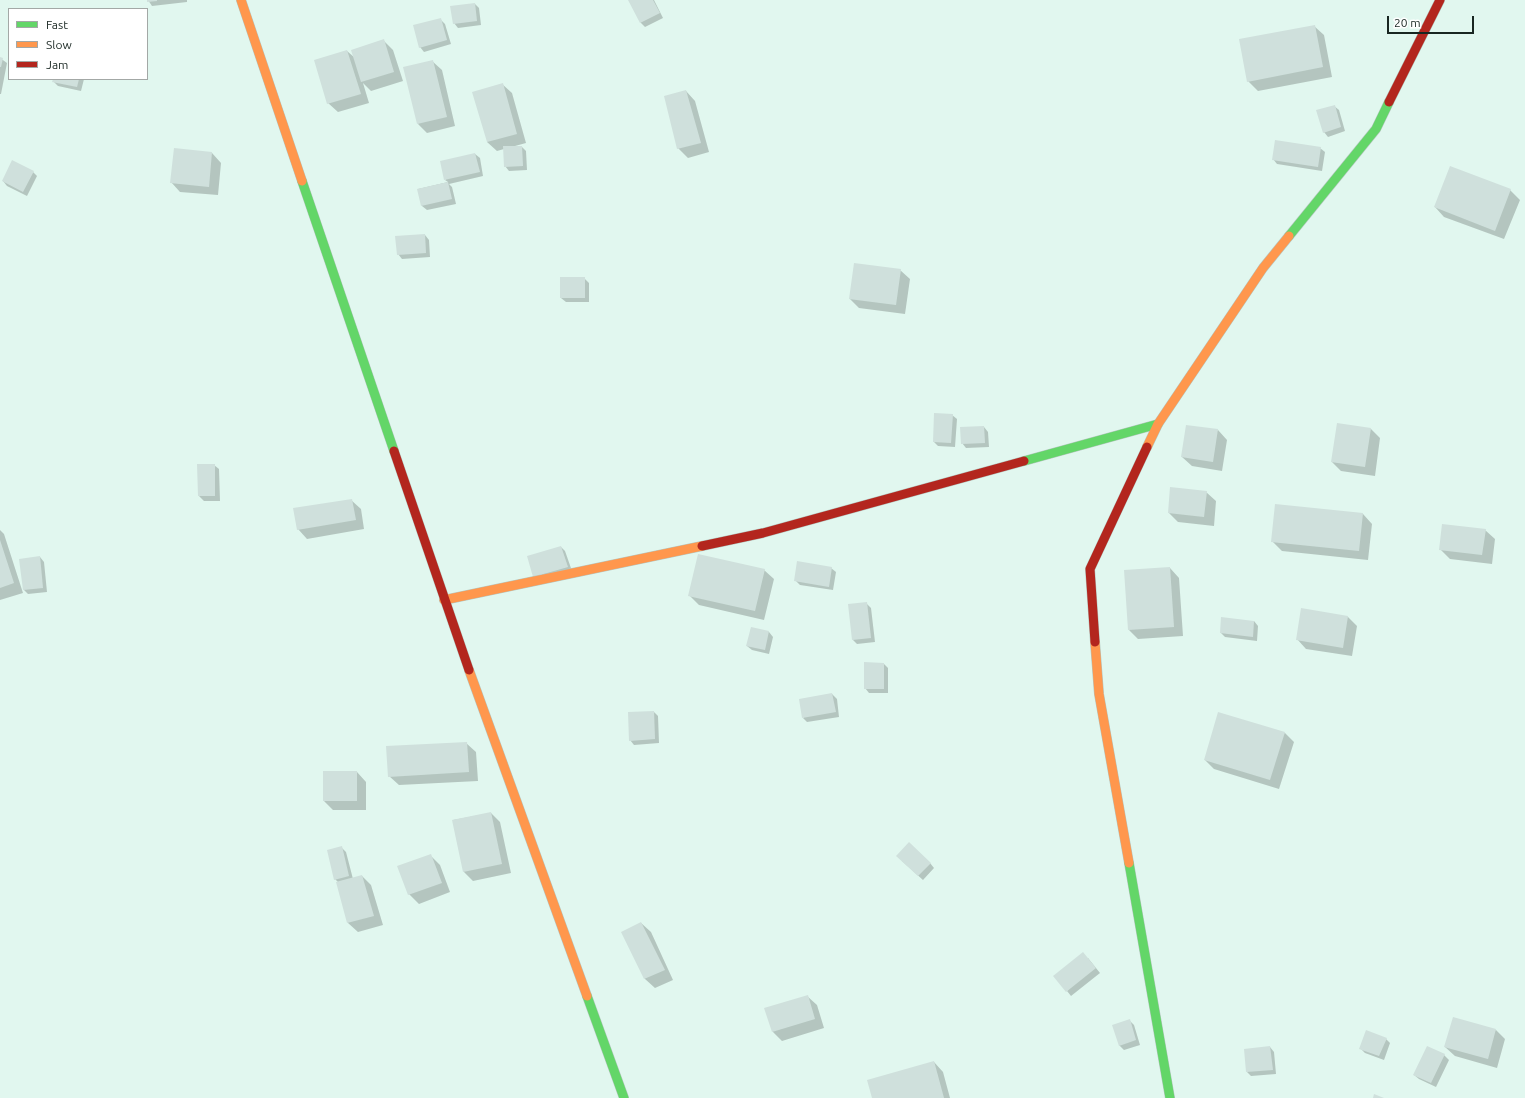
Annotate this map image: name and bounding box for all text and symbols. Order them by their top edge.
legend [8,8,148,80]
scale bar [1389,8,1476,34]
text: 20 m [1394,16,1421,29]
text: Fast [46,18,68,31]
text: Slow [46,38,72,51]
text: Jam [46,58,68,71]

